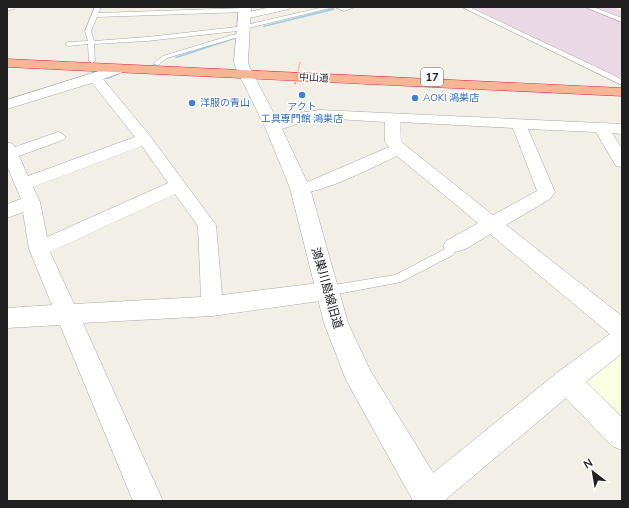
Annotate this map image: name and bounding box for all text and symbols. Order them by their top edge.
road number: 17 [421,68,443,86]
street label: 中山道 [299,70,329,86]
marker: アクト 工具専門館 鴻巣店 [297,90,307,100]
place label: AOKI 鴻巣店 [423,91,479,105]
marker: AOKI 鴻巣店 [410,93,420,103]
place label: 洋服の青山 [200,96,250,110]
marker: 洋服の青山 [187,98,197,108]
place label: アクト 工具専門館 鴻巣店 [261,100,343,126]
street label: 鴻巣川島線旧道 [308,245,346,331]
north arrow [573,452,613,492]
text: N [581,455,595,472]

